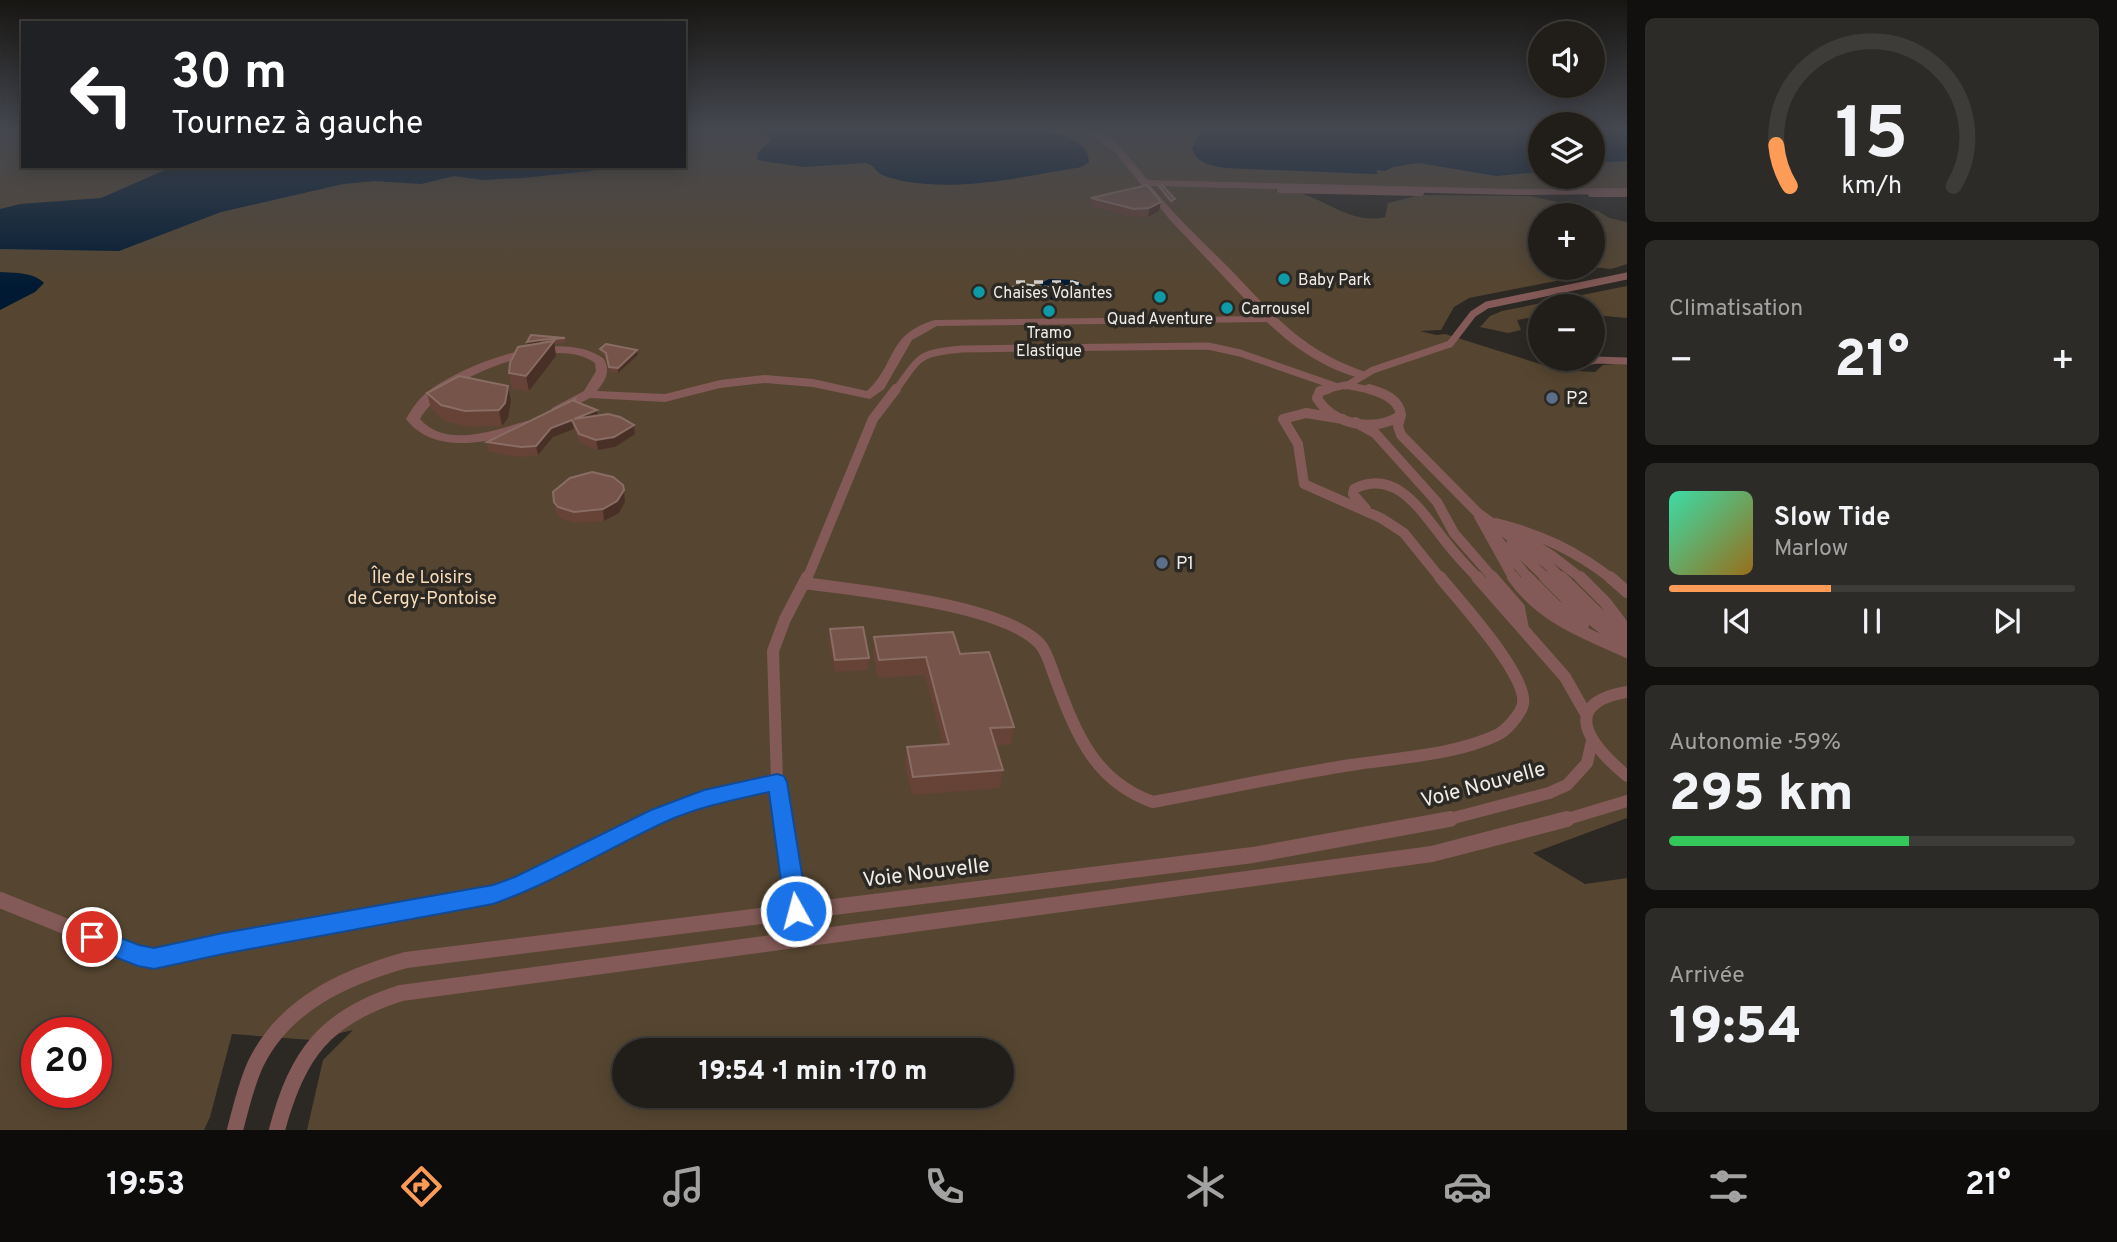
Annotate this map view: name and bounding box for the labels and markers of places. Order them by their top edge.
marker: Baby Park [1276,271,1292,287]
place label: Baby Park [1298,271,1371,291]
marker: Chaises Volantes [971,284,987,300]
place label: Chaises Volantes [993,284,1113,304]
marker: Quad Aventure [1152,289,1168,305]
marker: Carrousel [1219,300,1235,316]
place label: Carrousel [1241,300,1310,320]
marker: Tramo Elastique [1041,303,1057,319]
place label: Quad Aventure [1107,310,1213,330]
place label: Tramo Elastique [1016,324,1082,362]
place label: P2 [1566,388,1588,411]
marker: P2 [1544,390,1560,406]
place label: P1 [1176,553,1194,576]
marker: P1 [1154,555,1170,571]
pin [62,907,122,967]

